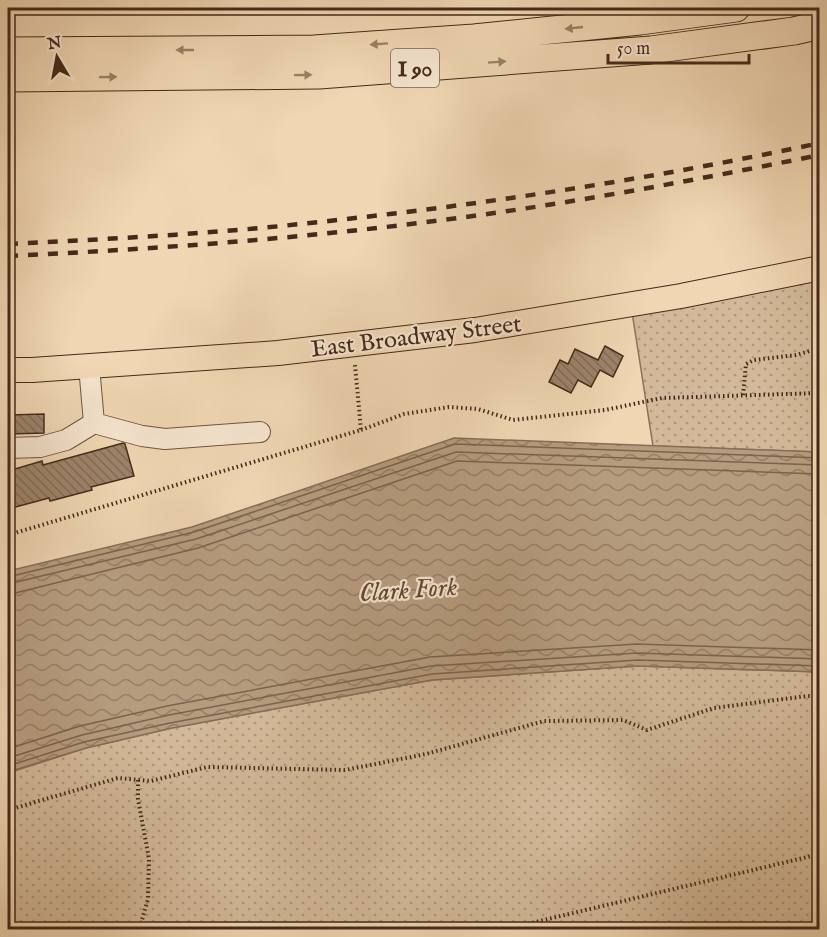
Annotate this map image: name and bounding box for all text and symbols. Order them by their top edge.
one-way arrow [564,23,583,33]
north arrow [27,27,87,87]
scale bar [608,27,749,65]
text: N [45,33,63,55]
text: 50 m [617,38,650,61]
one-way arrow [370,40,389,49]
one-way arrow [175,45,194,55]
road number: I 90 [391,49,439,87]
one-way arrow [488,57,507,67]
one-way arrow [293,70,312,80]
one-way arrow [98,72,117,82]
street label: East Broadway Street [309,309,523,366]
water label: Clark Fork [358,571,459,610]

